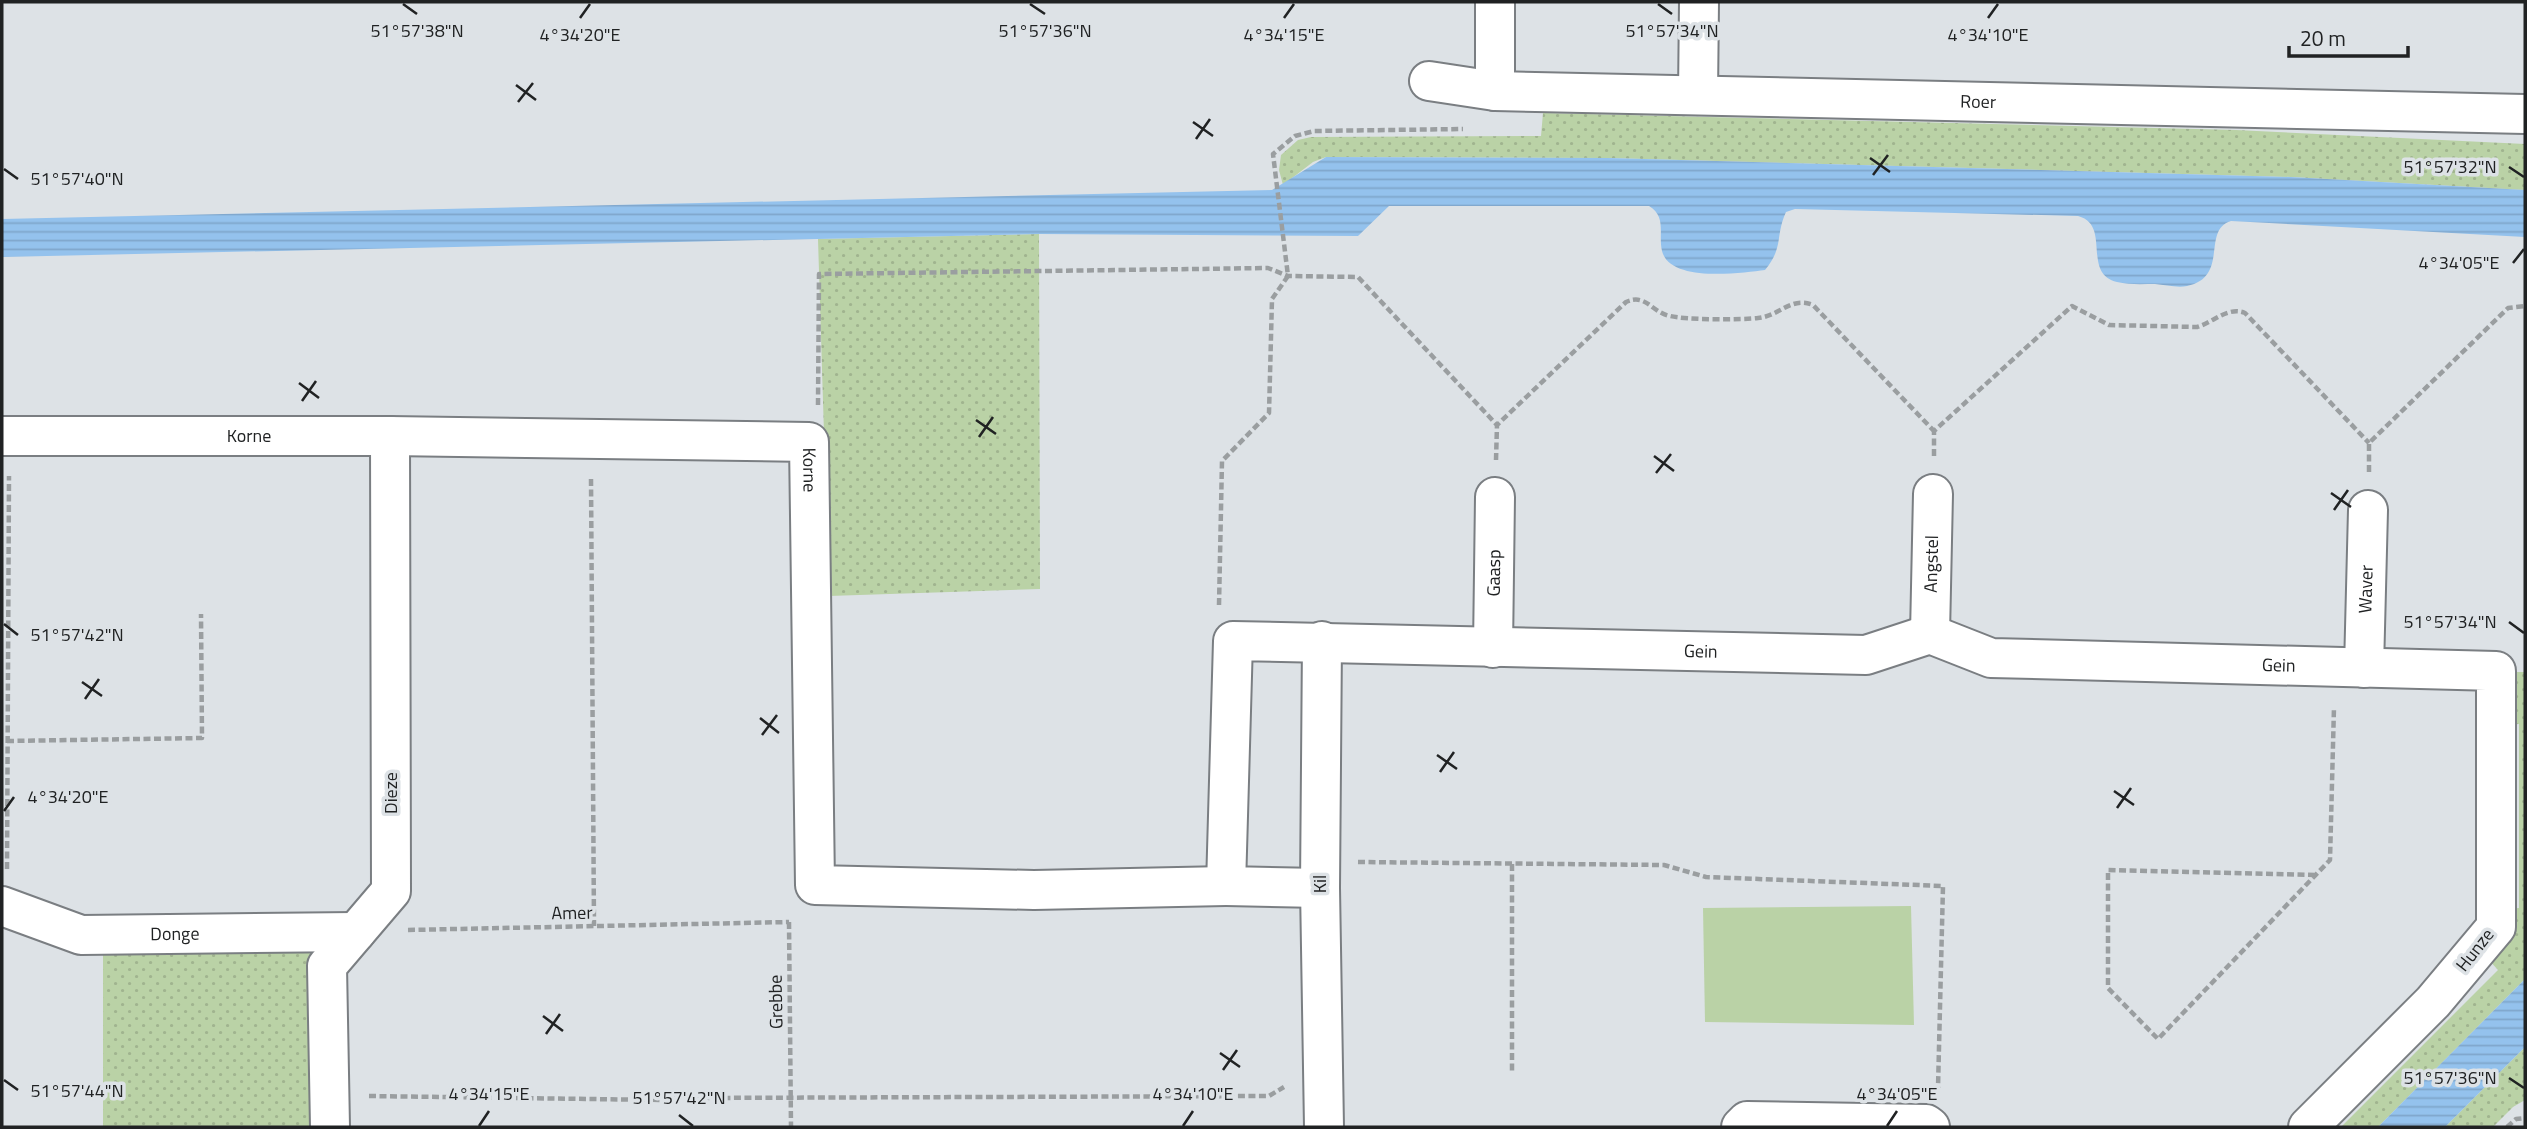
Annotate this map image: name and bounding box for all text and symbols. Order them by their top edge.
scale bar [2289,14,2408,58]
text: 51°57'38"N [370,17,464,44]
text: 51°57'36"N [998,17,1092,44]
text: 51°57'34"N [1625,17,1719,44]
text: 4°34'20"E [540,21,620,48]
text: 4°34'15"E [1244,21,1324,48]
text: 4°34'10"E [1948,21,2028,48]
text: 20 m [2300,22,2346,54]
street label: Roer [1960,87,1996,115]
text: 51°57'32"N [2403,153,2497,180]
text: 51°57'40"N [30,165,124,192]
text: 4°34'05"E [2419,249,2499,276]
street label: Korne [227,422,271,449]
street label: Korne [796,448,824,492]
street label: Angstel [1917,535,1945,593]
street label: Gaasp [1480,549,1507,597]
street label: Waver [2351,564,2380,614]
text: 51°57'34"N [2403,608,2497,635]
text: 51°57'42"N [30,621,124,648]
street label: Gein [1684,637,1718,665]
street label: Gein [2261,651,2296,679]
street label: Dieze [377,772,404,814]
text: 4°34'20"E [28,783,108,810]
street label: Kil [1306,875,1333,893]
street label: Amer [551,899,593,926]
street label: Donge [150,920,200,947]
street label: Hunze [2449,922,2500,977]
street label: Grebbe [762,975,789,1029]
text: 51°57'36"N [2403,1064,2497,1091]
text: 51°57'44"N [30,1077,124,1104]
text: 4°34'15"E [449,1080,529,1107]
text: 4°34'10"E [1153,1080,1233,1107]
text: 4°34'05"E [1857,1080,1937,1107]
text: 51°57'42"N [632,1084,726,1111]

